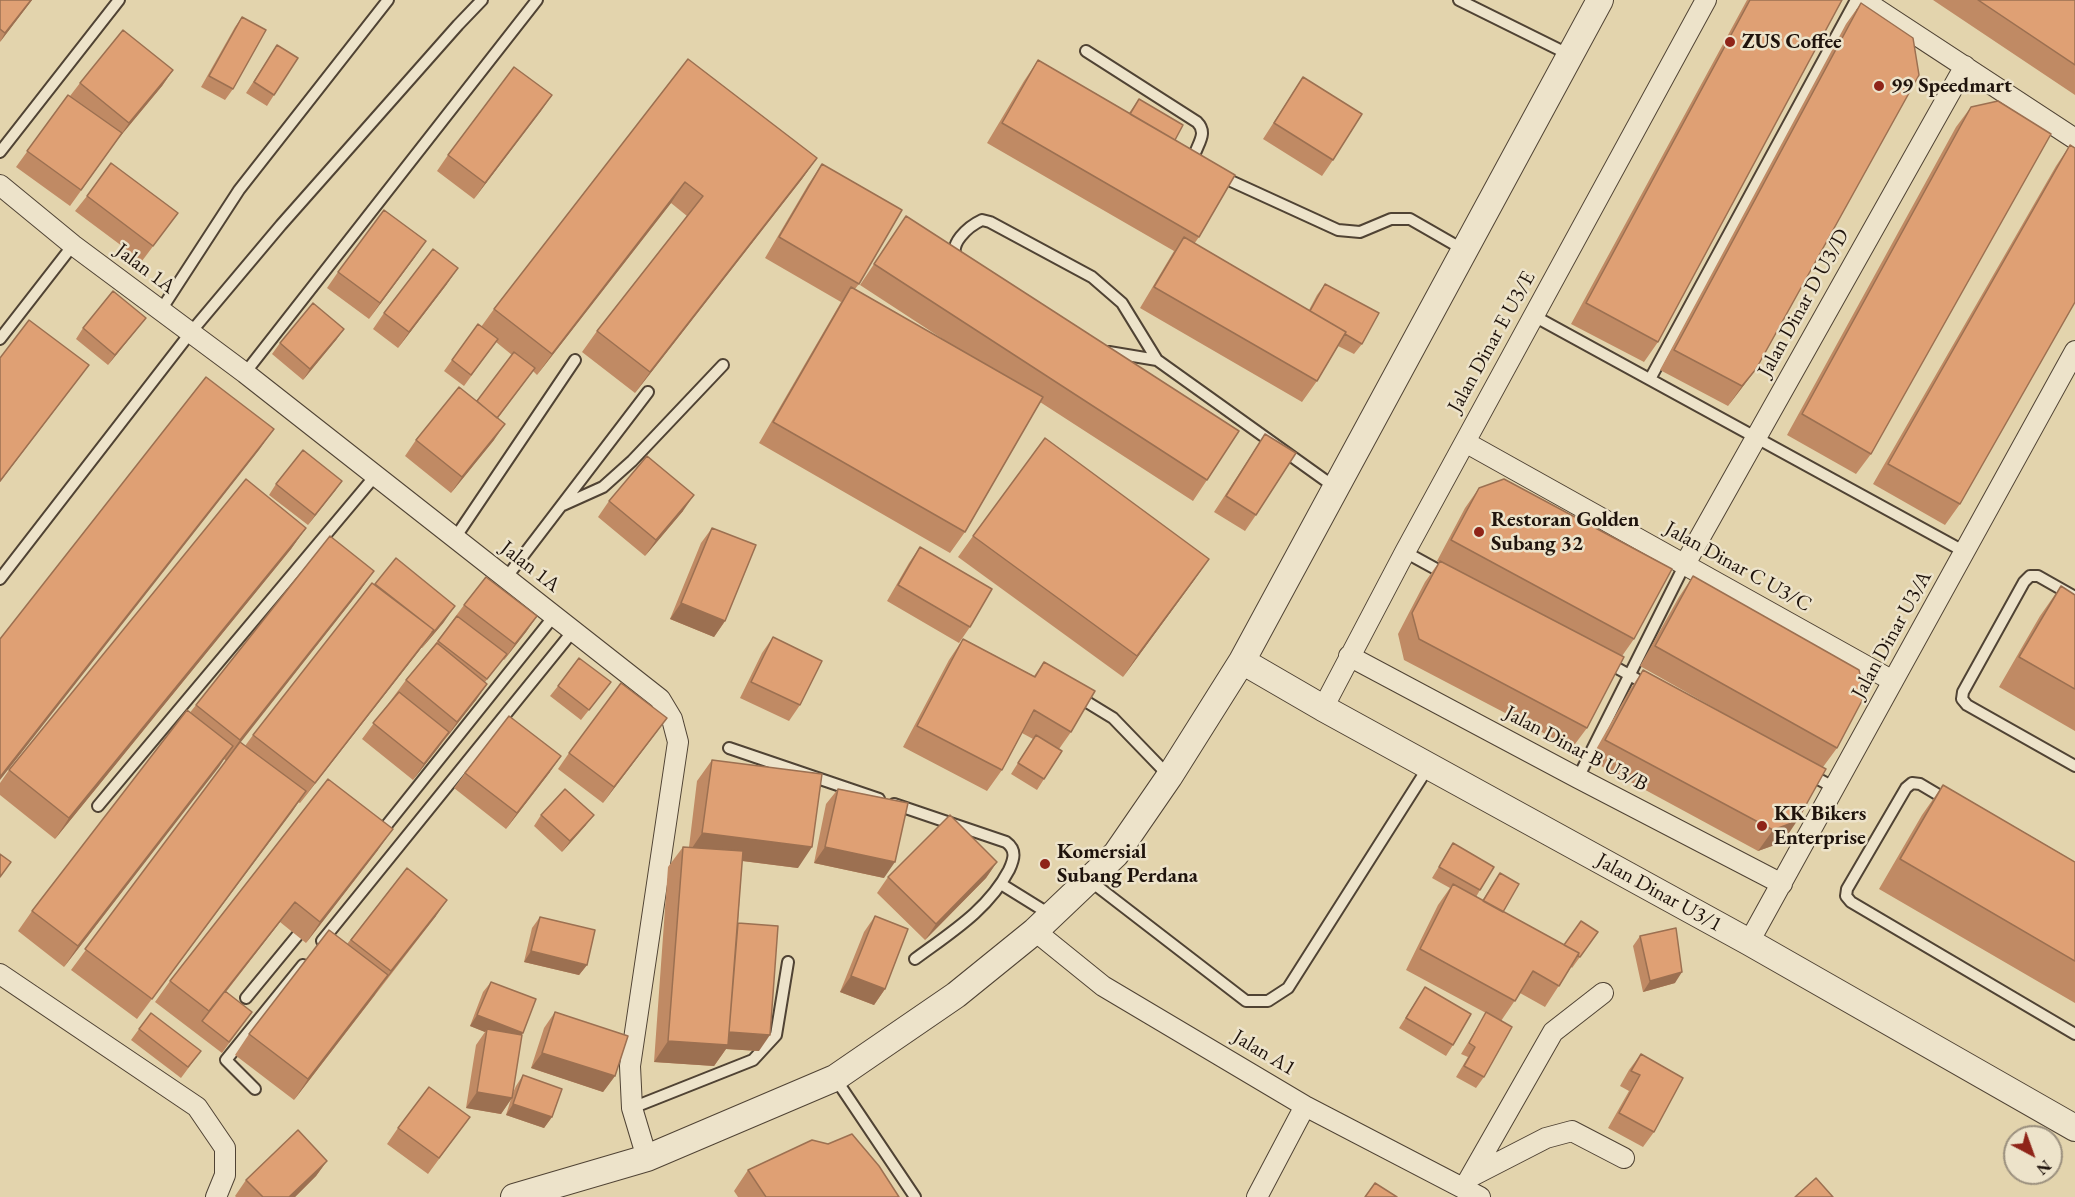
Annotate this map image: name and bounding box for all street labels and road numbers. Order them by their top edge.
street label: Jalan Dinar D U3/D [1753,224,1855,382]
street label: Jalan 1A [110,238,180,300]
street label: Jalan Dinar E U3/E [1443,267,1541,417]
street label: Jalan Dinar C U3/C [1660,516,1816,618]
street label: Jalan 1A [495,536,565,598]
street label: Jalan Dinar U3/A [1847,567,1937,703]
street label: Jalan Dinar B U3/B [1500,701,1652,797]
street label: Jalan Dinar U3/1 [1592,848,1726,938]
street label: Jalan A1 [1228,1024,1300,1082]

